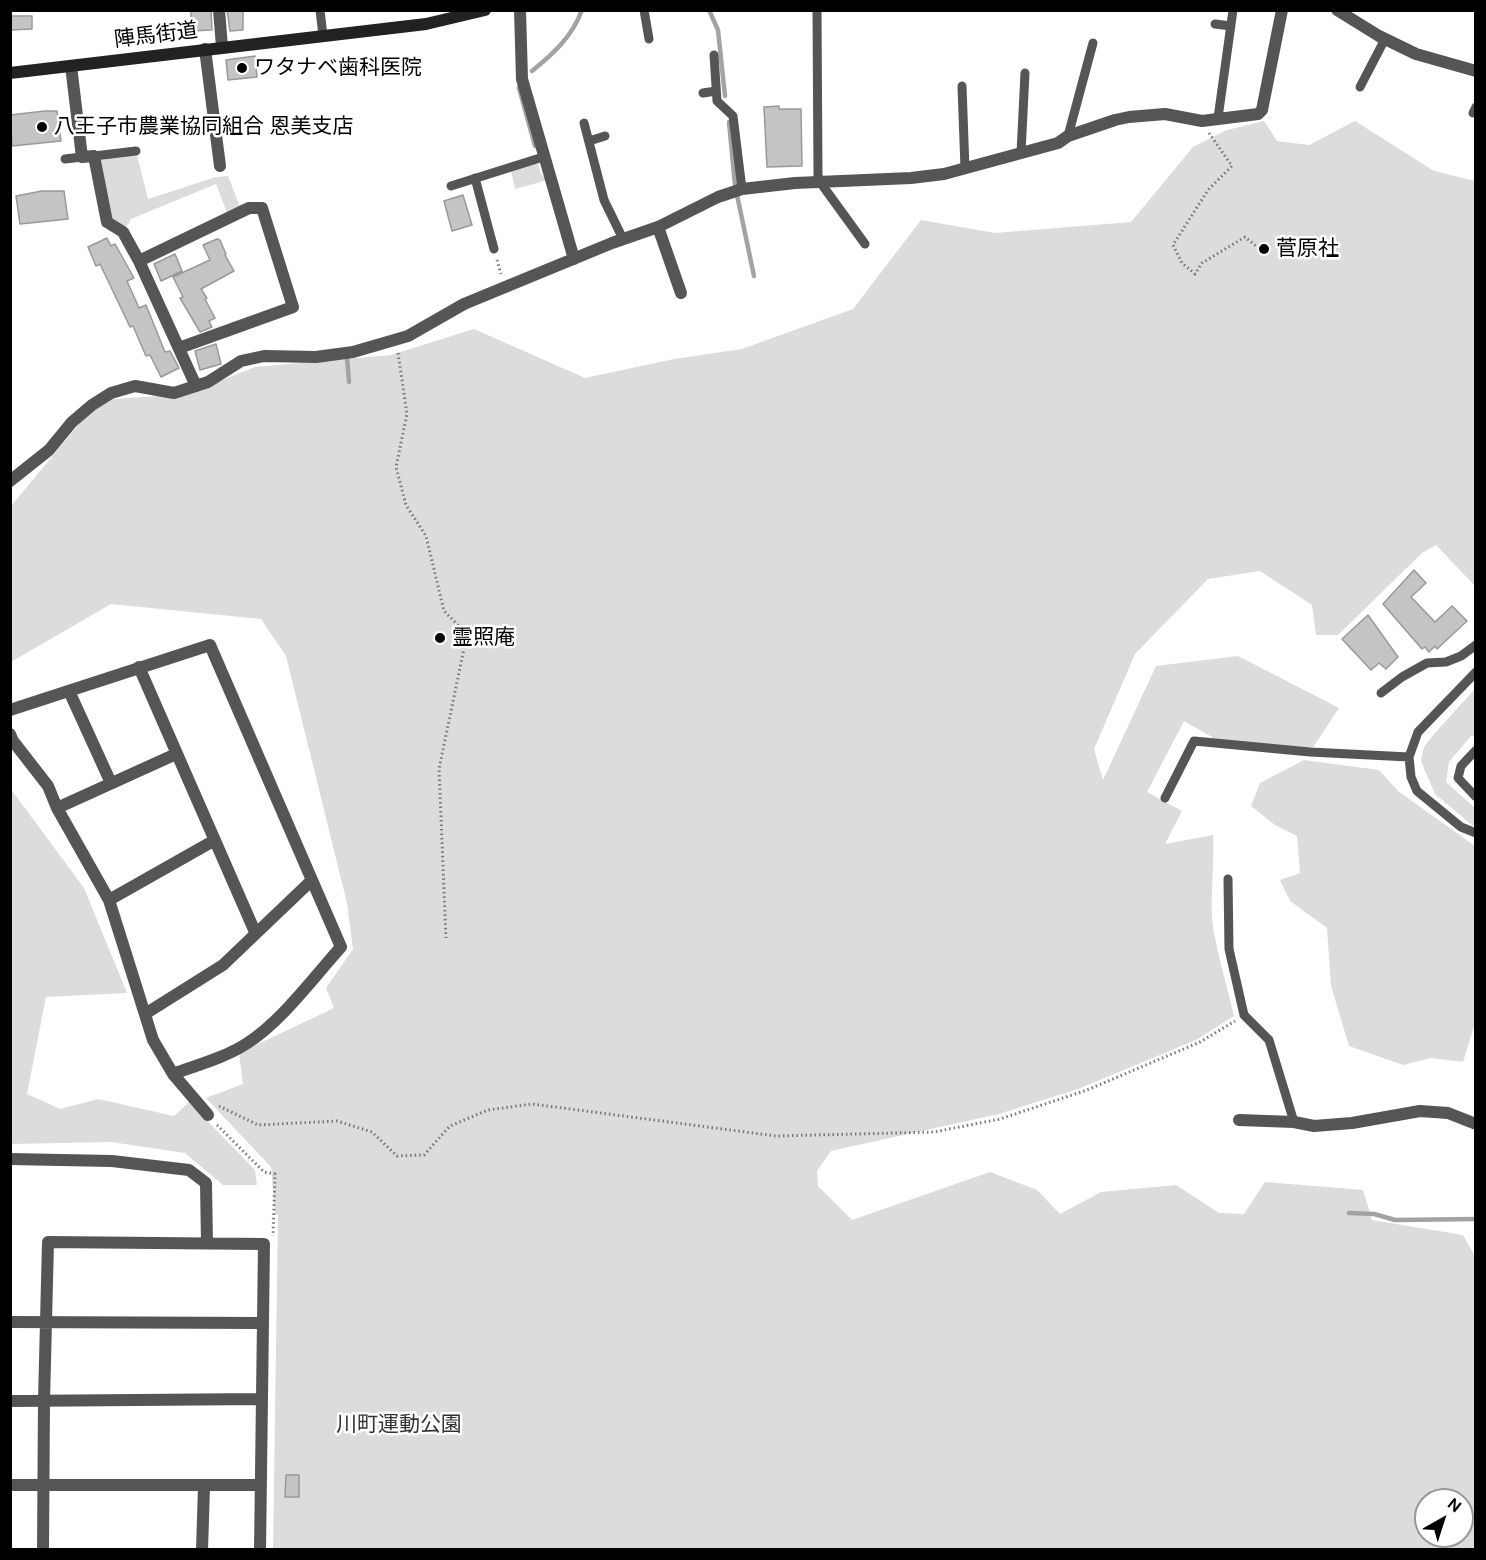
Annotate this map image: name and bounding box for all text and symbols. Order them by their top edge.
street label: 陣馬街道 [113,18,199,54]
place label: ワタナベ歯科医院 [254,55,422,81]
marker: ワタナベ歯科医院 [235,61,249,75]
place label: 八王子市農業協同組合 恩美支店 [54,114,354,140]
marker: 八王子市農業協同組合 恩美支店 [35,120,49,134]
place label: 菅原社 [1276,236,1339,262]
marker: 菅原社 [1257,242,1271,256]
place label: 霊照庵 [452,625,515,651]
marker: 霊照庵 [433,631,447,645]
park label: 川町運動公園 [336,1412,462,1438]
north arrow [1414,1488,1474,1548]
text: N [1443,1493,1466,1517]

